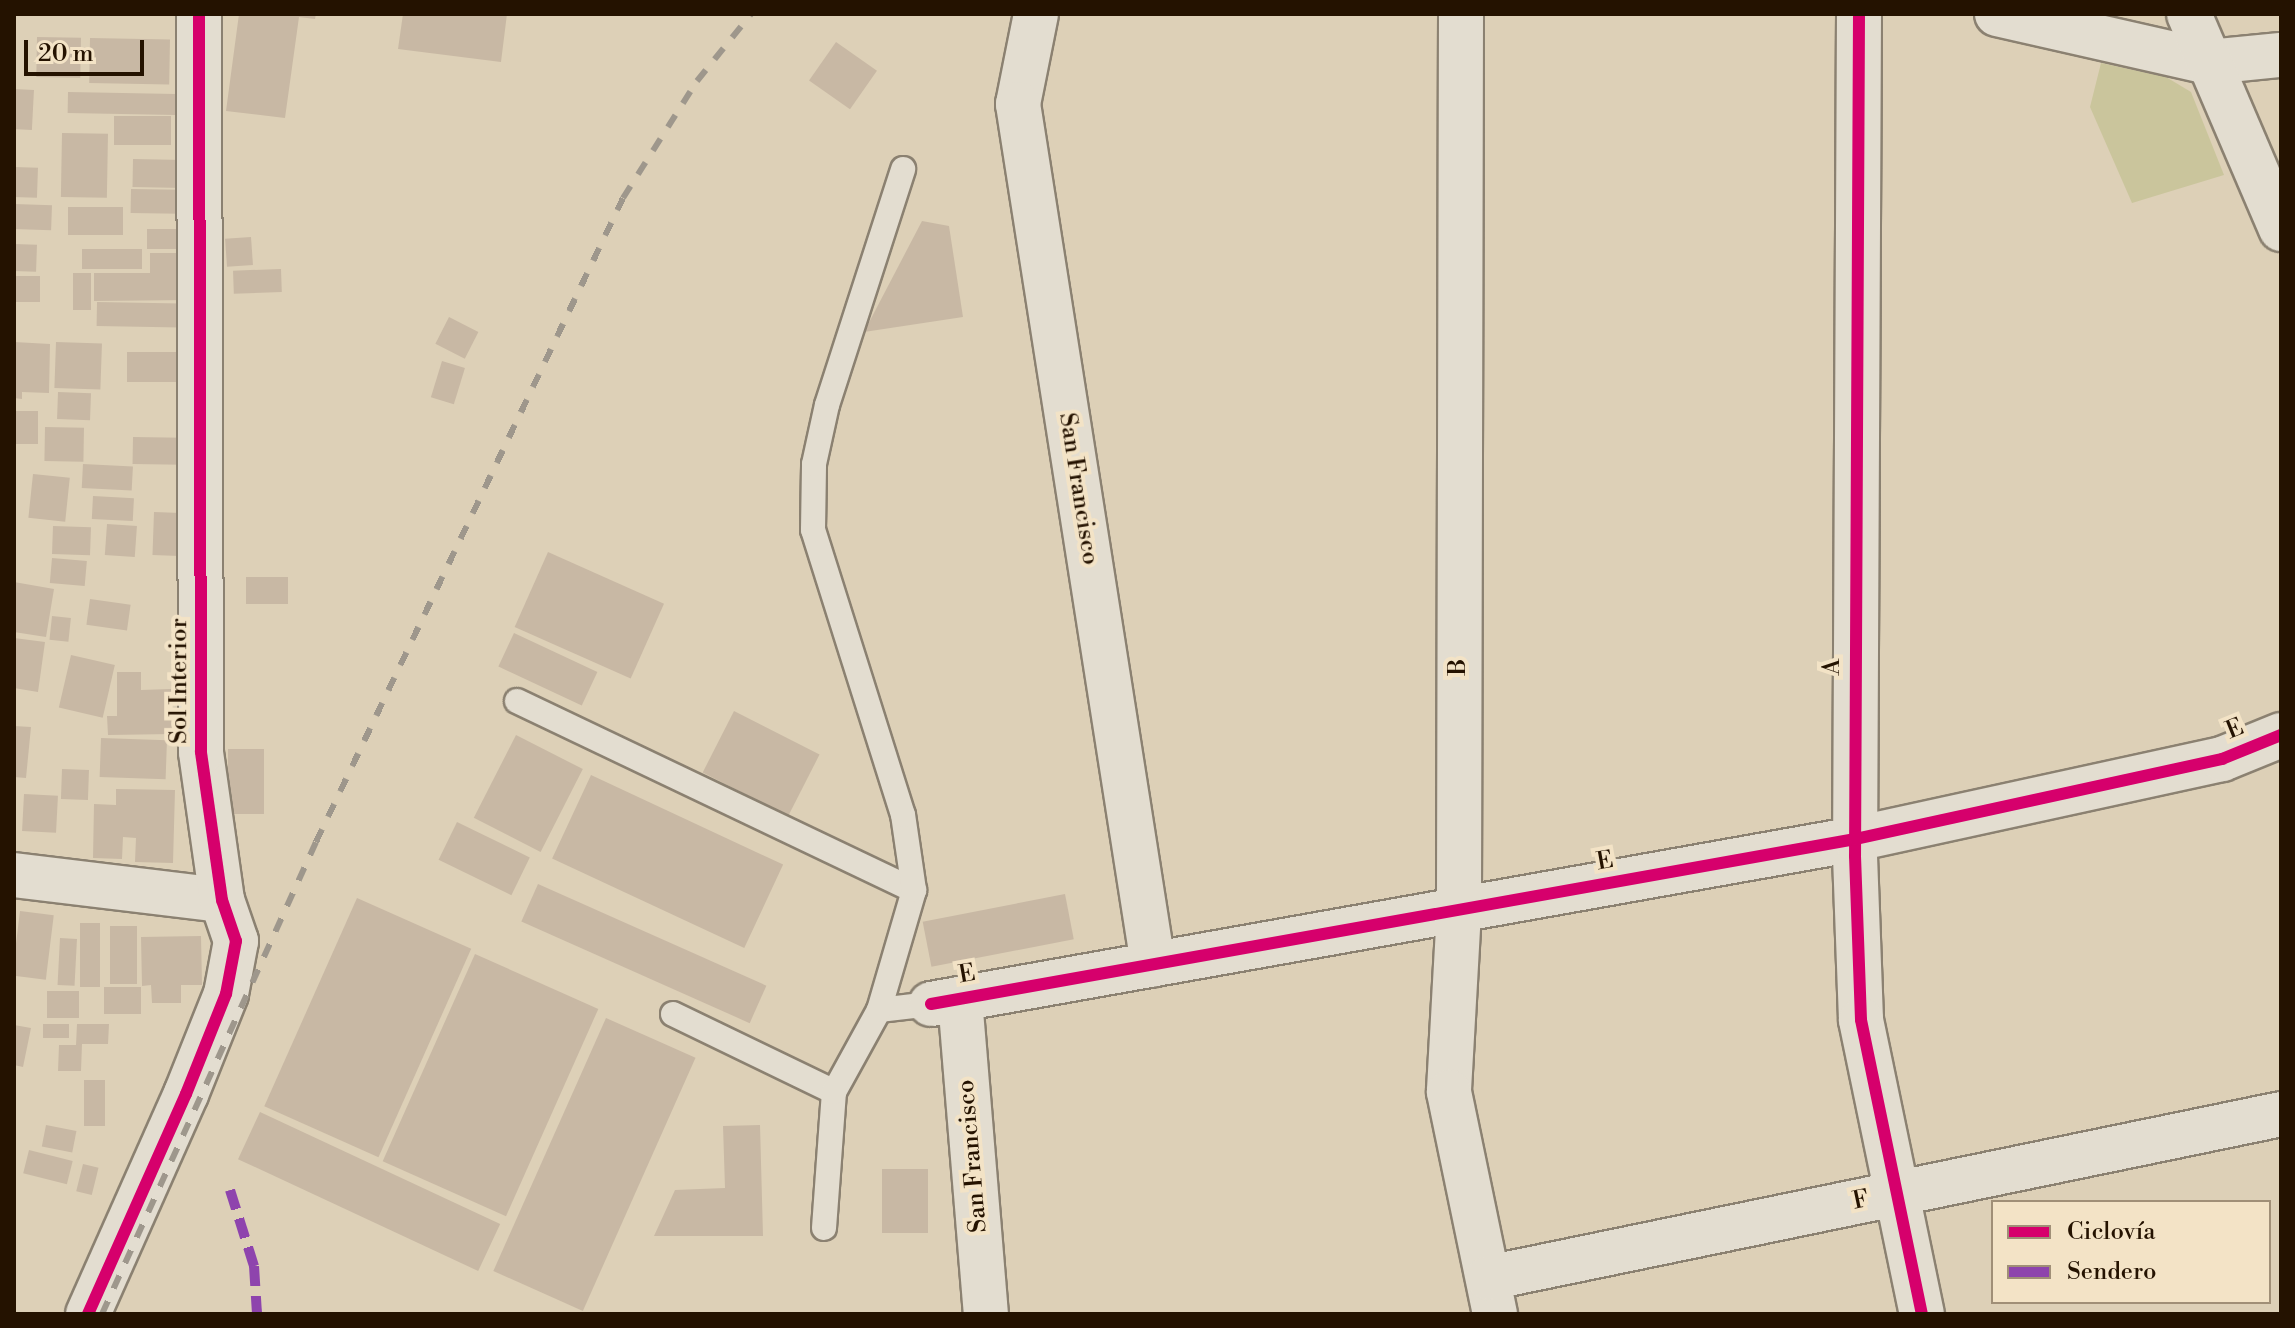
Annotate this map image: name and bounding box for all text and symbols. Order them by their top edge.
scale bar [28,24,148,74]
text: 20 m [38,39,94,69]
street label: San Francisco [1052,411,1104,567]
street label: Sol Interior [166,618,194,744]
street label: B [1445,659,1473,675]
street label: A [1819,659,1847,675]
street label: E [2222,714,2248,746]
street label: E [1594,846,1616,878]
street label: E [956,959,978,991]
street label: San Francisco [952,1078,994,1234]
street label: F [1850,1185,1872,1217]
legend [1991,1200,2271,1304]
text: Ciclovía [2067,1217,2155,1247]
text: Sendero [2067,1257,2157,1287]

